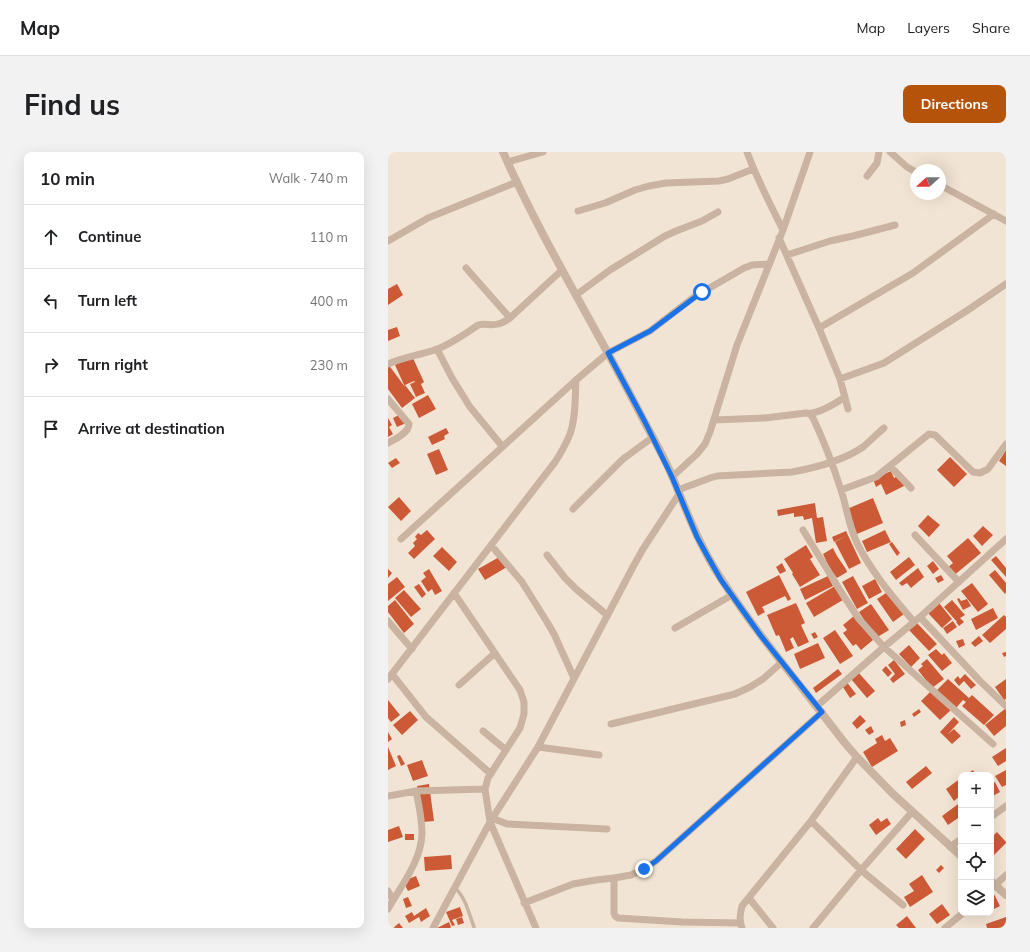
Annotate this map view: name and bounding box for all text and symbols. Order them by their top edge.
text: Map [20,16,60,40]
text: Map [856,19,885,37]
text: Layers [907,19,950,37]
text: Share [972,19,1010,37]
button: Directions [903,85,1006,123]
text: Find us [24,87,120,122]
north arrow [910,164,946,200]
text: 10 min [40,168,95,189]
text: Walk · 740 m [269,170,348,186]
icon: ahead [40,226,62,248]
text: Continue [78,227,141,246]
text: 110 m [310,229,348,245]
route start [693,283,711,301]
icon: left [40,290,62,312]
text: Turn left [78,291,137,310]
text: 400 m [310,293,348,309]
icon: right [40,354,62,376]
text: Turn right [78,355,148,374]
text: 230 m [310,357,348,373]
icon: arrive [40,418,62,440]
text: Arrive at destination [78,419,225,438]
map controls [958,772,994,916]
button: + [958,772,994,808]
button: − [958,808,994,844]
button: locate [958,844,994,880]
route end [635,860,653,878]
button: layers [958,880,994,916]

